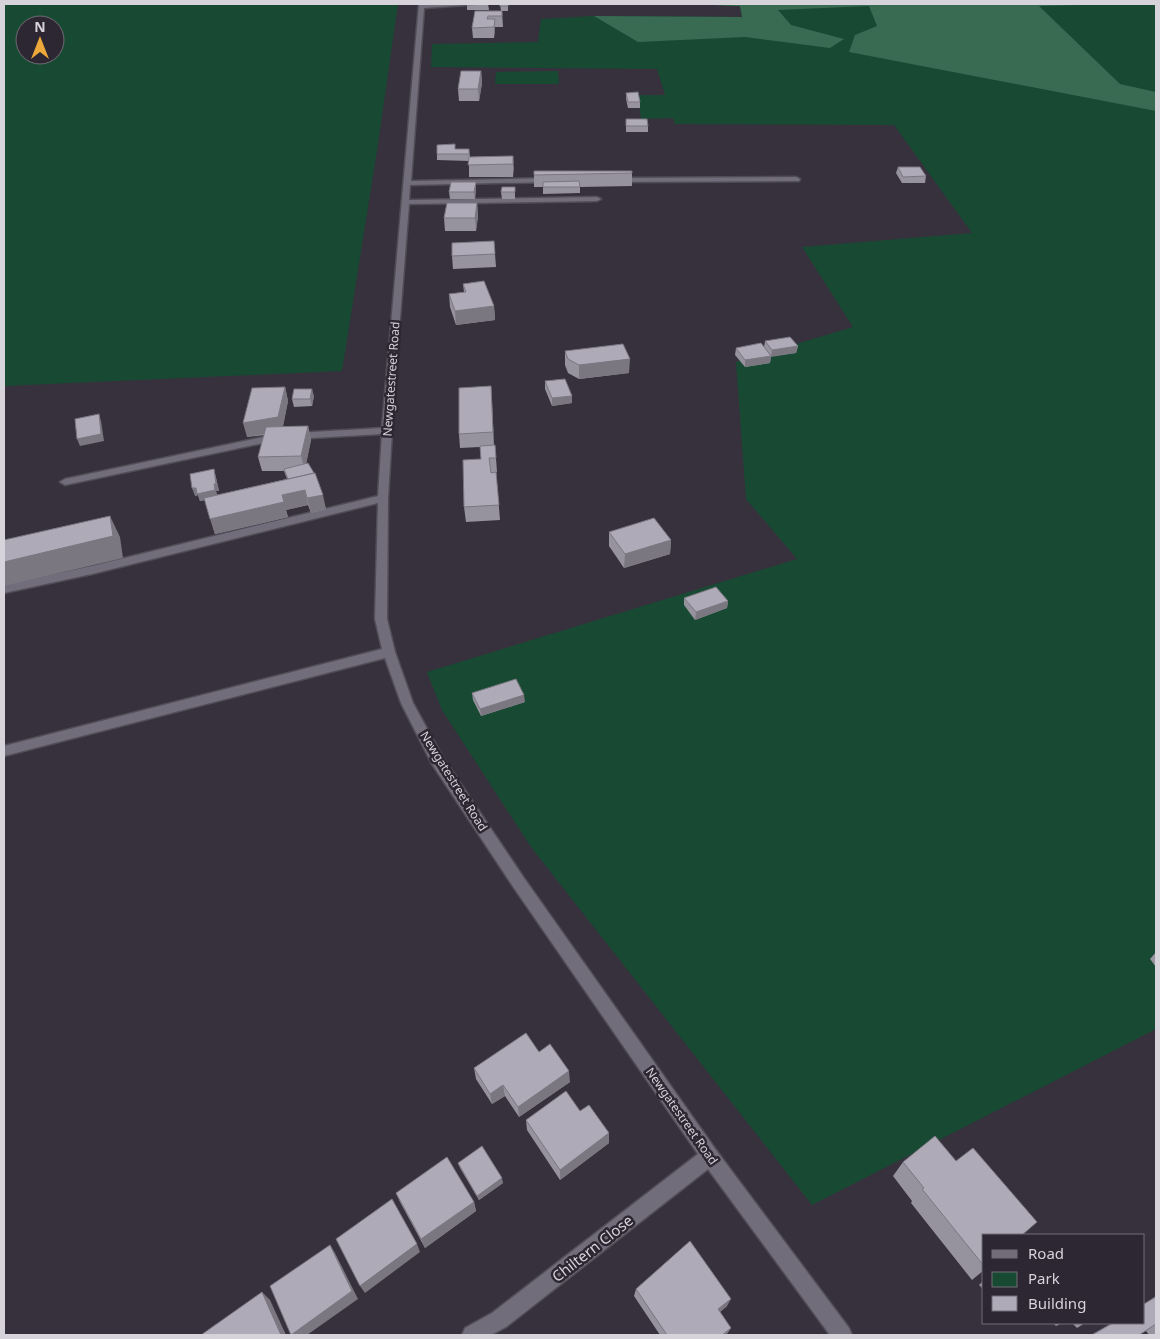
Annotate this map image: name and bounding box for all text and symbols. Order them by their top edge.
north arrow [15,15,65,65]
text: N [34,17,46,36]
street label: Newgatestreet Road [379,321,403,437]
street label: Newgatestreet Road [416,728,492,834]
street label: Newgatestreet Road [642,1064,722,1168]
street label: Chiltern Close [547,1210,637,1286]
legend [982,1234,1145,1324]
text: Road [1028,1243,1064,1263]
text: Park [1028,1268,1060,1288]
text: Building [1028,1293,1086,1313]

